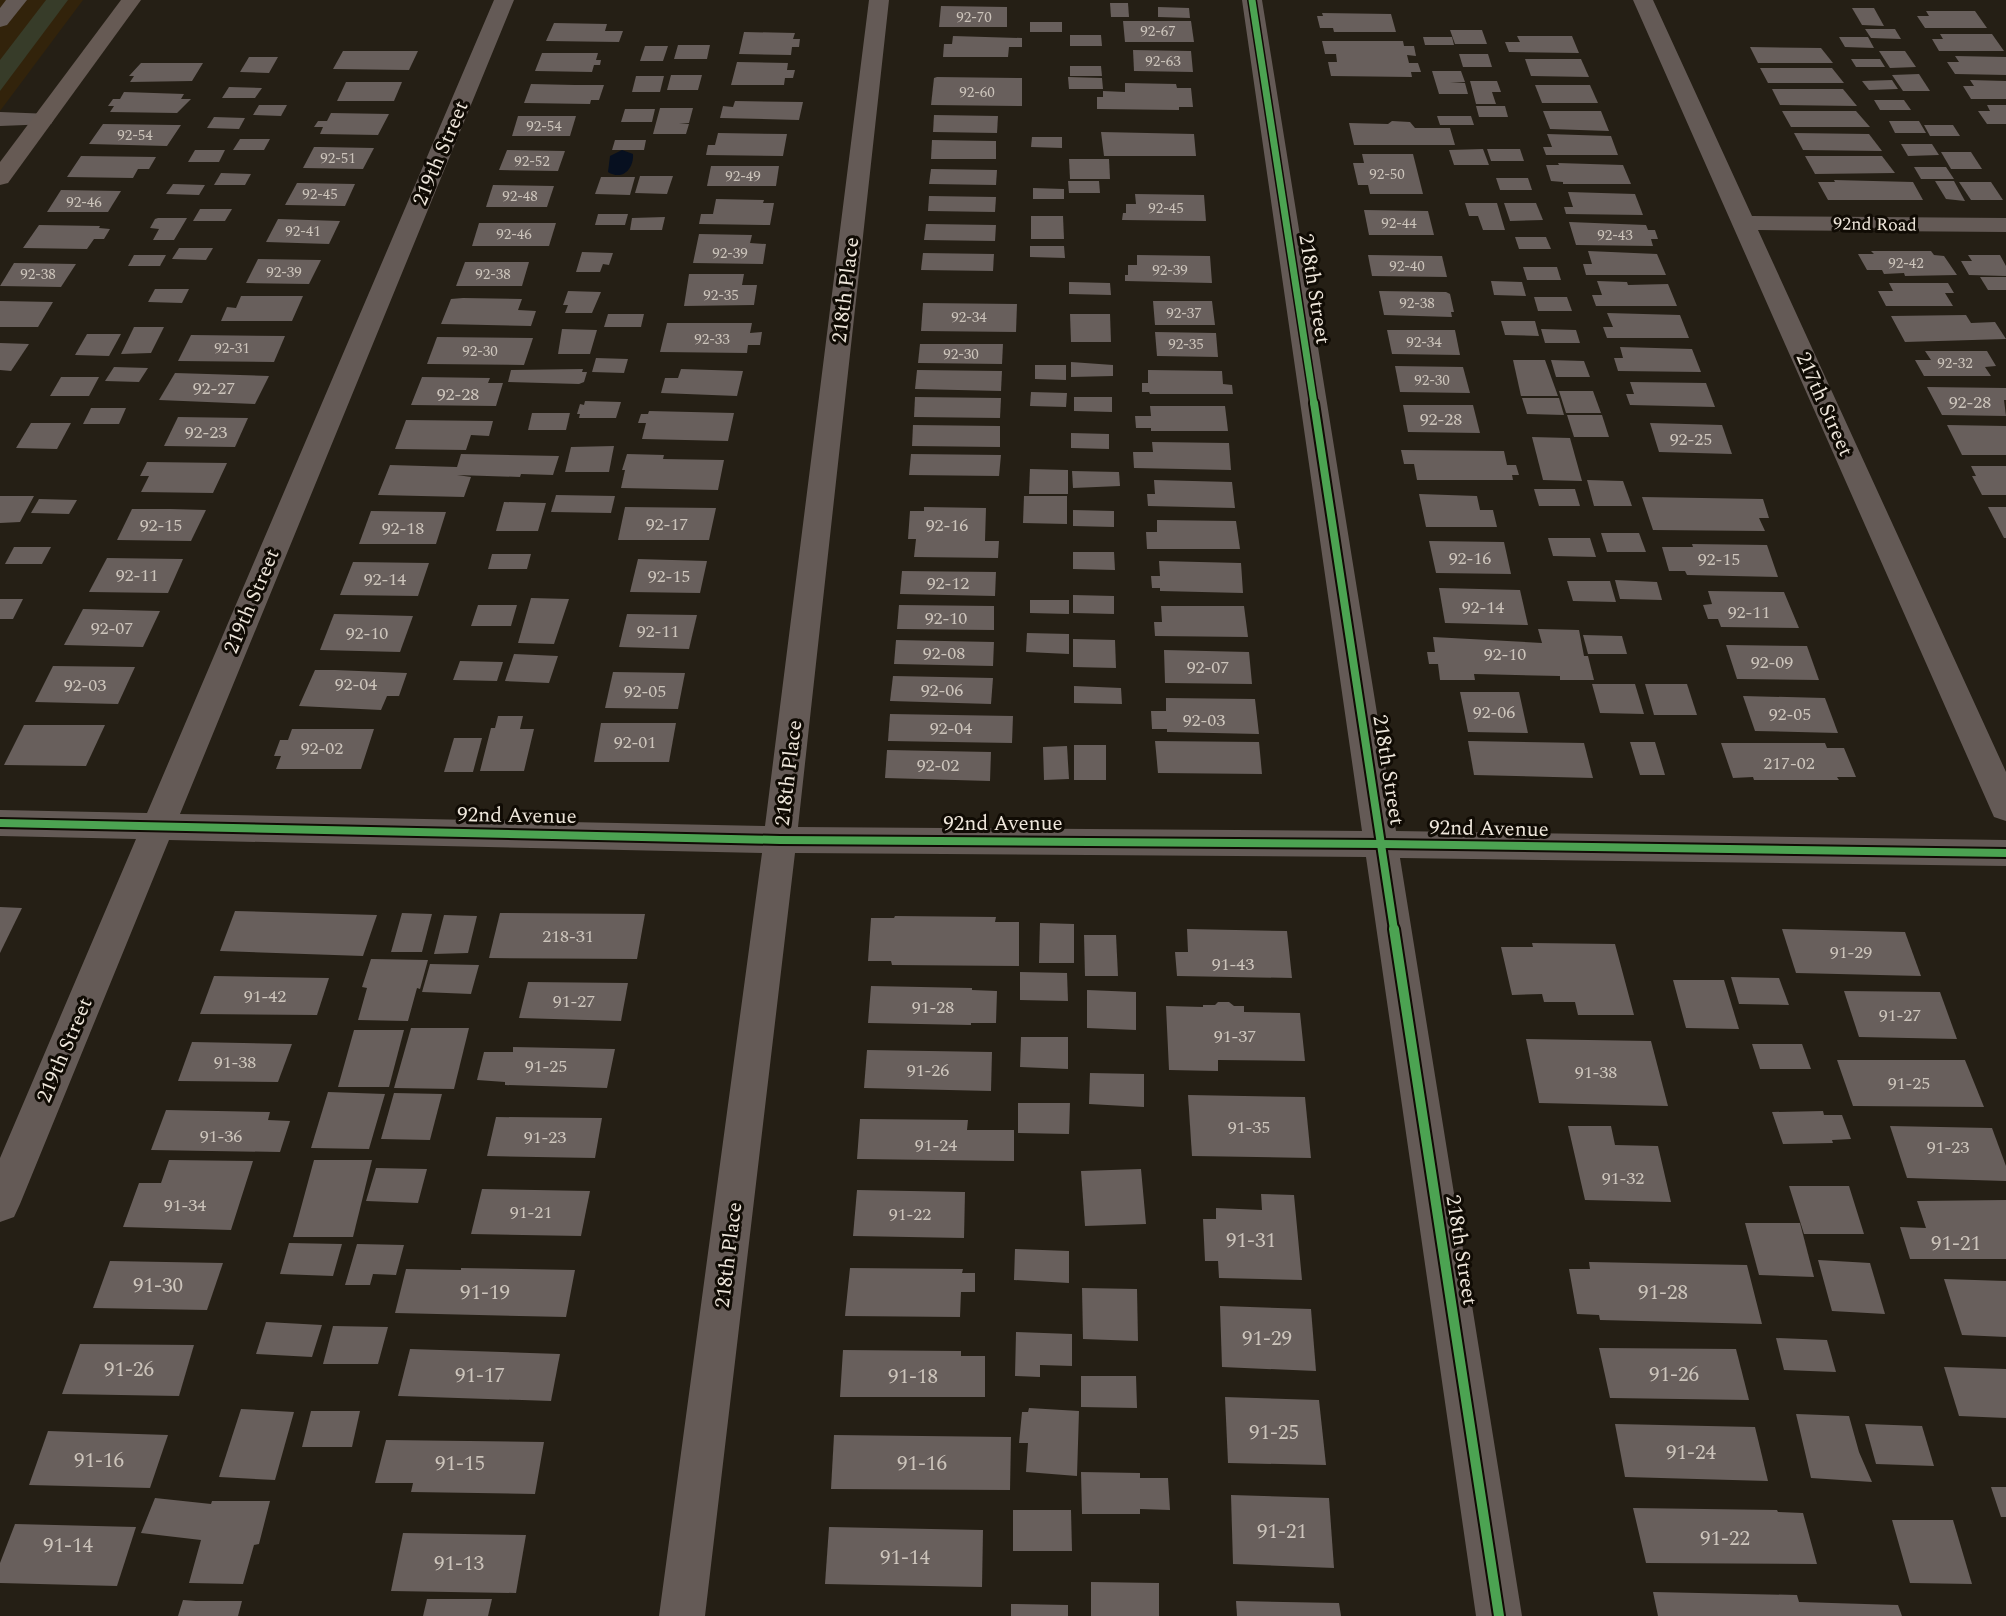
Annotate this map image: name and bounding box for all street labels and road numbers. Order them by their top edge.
street label: 219th Street [404,96,477,211]
street label: 92nd Road [1833,210,1917,239]
street label: 218th Street [1289,232,1339,347]
street label: 218th Place [824,235,868,345]
street label: 217th Street [1787,347,1861,462]
street label: 219th Street [215,544,288,659]
street label: 218th Street [1363,713,1413,828]
street label: 218th Place [767,718,811,828]
street label: 92nd Avenue [457,799,577,833]
street label: 92nd Avenue [943,808,1063,840]
street label: 92nd Avenue [1429,812,1549,846]
street label: 219th Street [28,993,101,1108]
street label: 218th Street [1436,1193,1486,1308]
street label: 218th Place [707,1200,751,1310]

